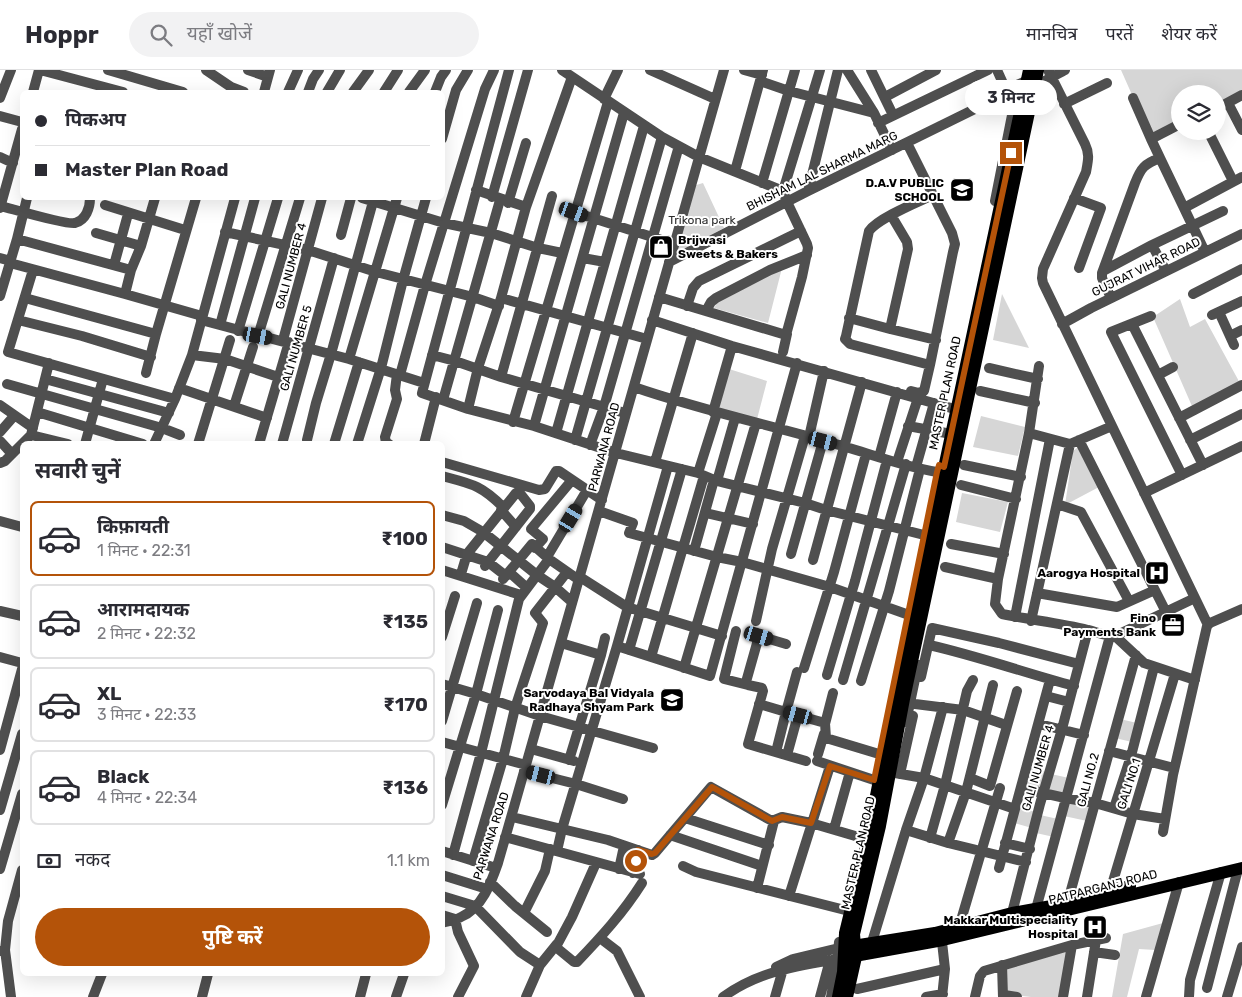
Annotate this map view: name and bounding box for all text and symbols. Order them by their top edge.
search box [129,12,479,57]
text: Hoppr [25,21,99,49]
icon: search [147,21,175,49]
text: यहाँ खोजें [187,22,252,45]
text: मानचित्र [1026,23,1078,45]
text: परतें [1106,23,1133,45]
text: शेयर करें [1161,23,1217,45]
callout: 3 मिनट [965,81,1057,116]
map controls [1171,85,1226,140]
button: layers [1171,85,1226,140]
text: 3 मिनट [987,88,1035,107]
text: पिकअप [65,108,126,131]
street label: BHISHAM LAL SHARMA MARG [744,128,900,214]
route end [1000,142,1022,164]
text: Master Plan Road [65,158,228,181]
place label: D.A.V PUBLIC SCHOOL [865,176,945,204]
school or university icon: D.A.V PUBLIC SCHOOL [949,177,975,203]
car [557,200,590,224]
park label: Trikona park [668,213,737,227]
street label: GALI NUMBER 4 [273,221,309,311]
place label: Brijwasi Sweets & Bakers [678,233,778,261]
shop icon: Brijwasi Sweets & Bakers [648,234,674,260]
street label: GUJRAT VIHAR ROAD [1089,235,1203,299]
street label: GALI NUMBER 5 [277,304,315,392]
car [241,326,274,346]
street label: MASTER PLAN ROAD [926,335,964,451]
street label: PARWANA ROAD [585,401,623,493]
car [806,430,839,452]
text: सवारी चुनें [35,457,121,484]
car [556,501,585,535]
text: किफ़ायती [97,515,169,538]
icon: car [37,516,82,561]
text: ₹100 [381,527,428,550]
text: 1 मिनट · 22:31 [97,541,191,560]
hospital icon: Aarogya Hospital [1144,560,1170,586]
place label: Aarogya Hospital [1037,566,1140,580]
text: आरामदायक [97,598,189,621]
icon: car [37,599,82,644]
text: ₹135 [382,610,428,633]
place label: Fino Payments Bank [1063,611,1156,639]
office icon: Fino Payments Bank [1160,612,1186,638]
text: 2 मिनट · 22:32 [97,624,196,643]
car [742,624,775,648]
icon: car [37,682,82,727]
text: XL [97,682,121,705]
place label: Sarvodaya Bal Vidyala Radhaya Shyam Park [523,686,654,714]
school or university icon: Sarvodaya Bal Vidyala Radhaya Shyam Park [659,687,685,713]
text: ₹170 [383,693,428,716]
car [781,704,814,726]
text: 3 मिनट · 22:33 [97,705,196,724]
street label: GALI NUMBER 4 [1019,723,1057,813]
street label: GALI NO.2 [1074,751,1102,809]
street label: GALI NO.1 [1114,757,1144,811]
car [524,764,557,786]
icon: car [37,765,82,810]
text: Black [97,765,149,788]
text: ₹136 [382,776,428,799]
text: 4 मिनट · 22:34 [97,788,197,807]
street label: PARWANA ROAD [470,790,512,882]
street label: MASTER PLAN ROAD [838,795,878,911]
icon: cash [35,847,63,875]
text: नकद [75,848,110,871]
route start [625,850,647,872]
text: 1.1 km [387,851,430,870]
street label: PATPARGANJ ROAD [1047,867,1159,907]
button: पुष्टि करें [35,908,430,966]
place label: Makkar Multispeciality Hospital [944,913,1078,941]
hospital icon: Makkar Multispeciality Hospital [1082,914,1108,940]

